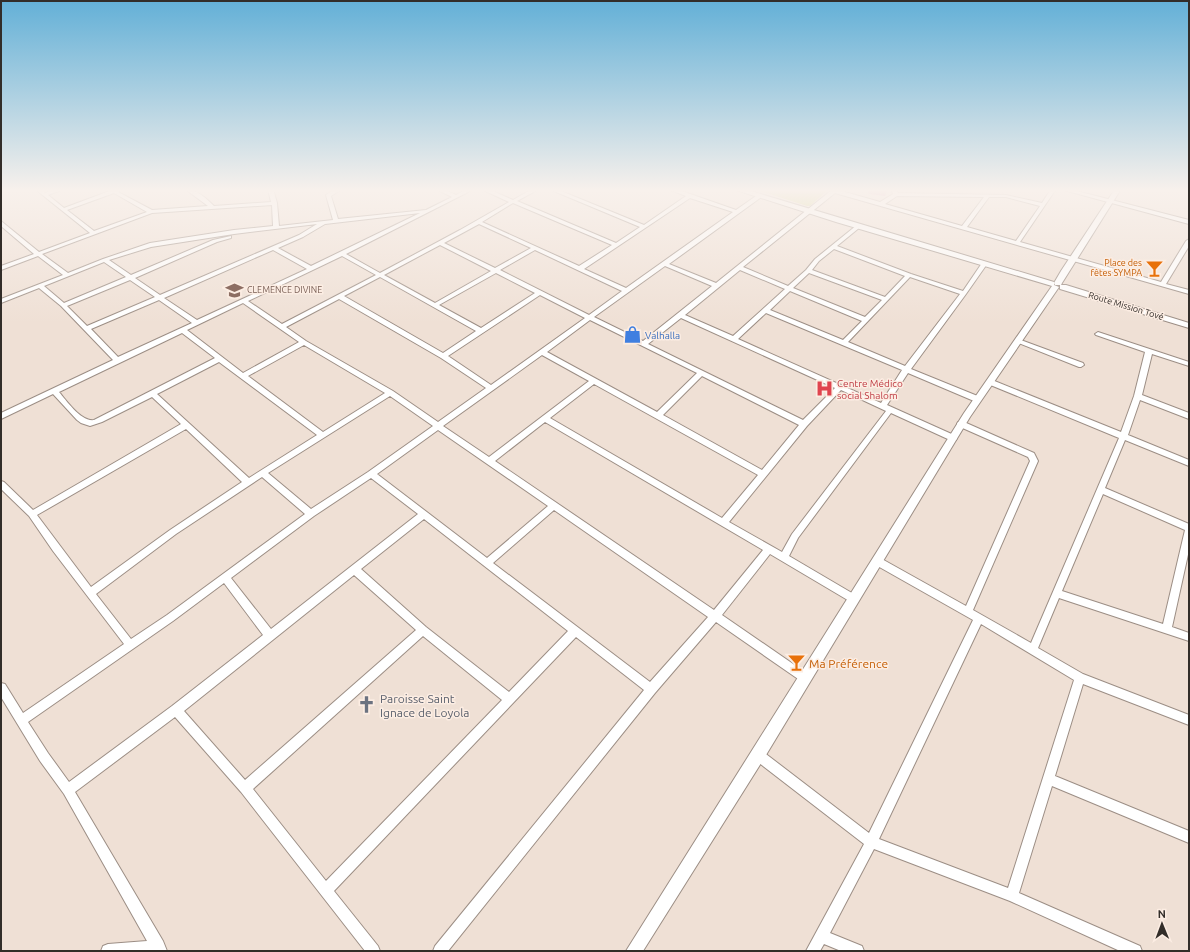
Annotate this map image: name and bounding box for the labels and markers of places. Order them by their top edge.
place label: Place des fêtes SYMPA [1091,258,1142,278]
bar icon: Place des fêtes SYMPA [1145,258,1165,278]
school or university icon: CLEMENCE DIVINE [224,280,244,300]
place label: CLEMENCE DIVINE [247,285,322,295]
shop icon: Valhalla [622,325,642,345]
place label: Valhalla [645,330,680,341]
place label: Centre Médico social Shalom [837,378,903,401]
hospital icon: Centre Médico social Shalom [814,379,834,399]
bar icon: Ma Préférence [786,653,806,673]
place label: Ma Préférence [809,657,888,670]
place label: Paroisse Saint Ignace de Loyola [380,692,470,719]
church icon: Paroisse Saint Ignace de Loyola [357,695,377,715]

